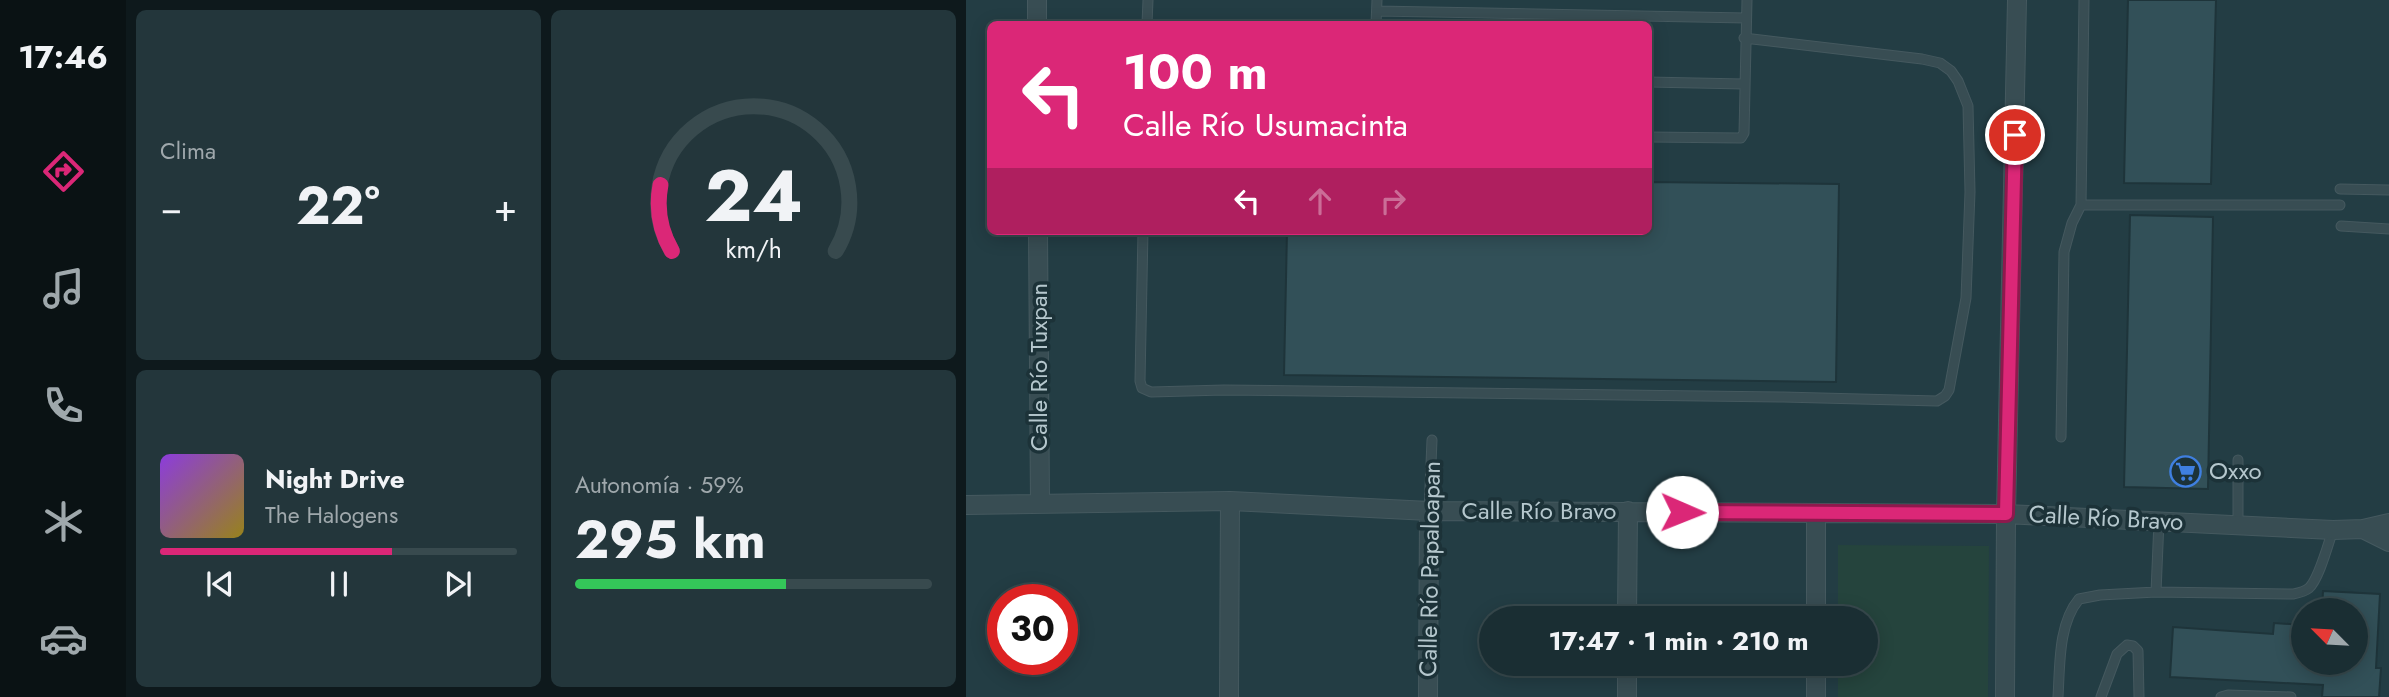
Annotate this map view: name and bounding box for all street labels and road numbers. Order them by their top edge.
street label: Calle Río Tuxpan [1021,283,1056,451]
street label: Calle Río Papaloapan [1410,461,1449,677]
street label: Calle Río Bravo [1462,493,1616,528]
street label: Calle Río Bravo [2028,496,2184,539]

